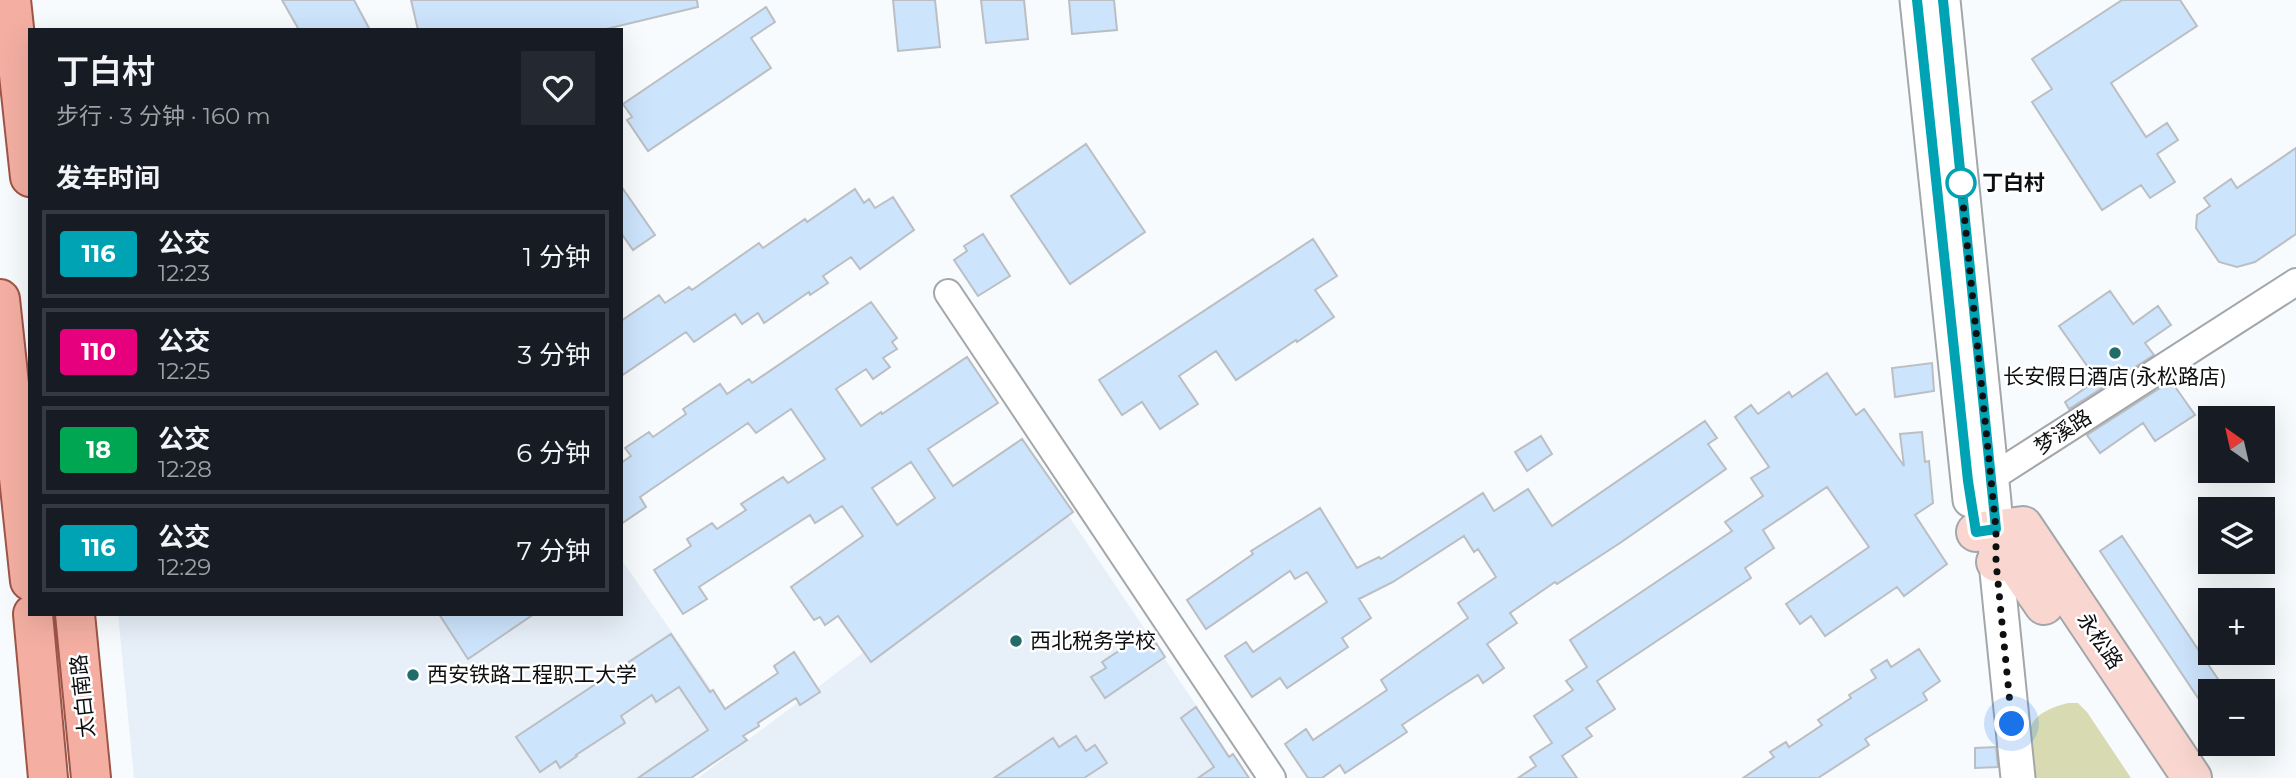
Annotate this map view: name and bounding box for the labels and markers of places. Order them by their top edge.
marker: 丁白村 [1946,168,1976,198]
place label: 丁白村 [1982,170,2045,195]
marker: 长安假日酒店(永松路店) [2107,345,2123,361]
place label: 长安假日酒店(永松路店) [2003,364,2227,389]
place label: 西北税务学校 [1030,628,1156,653]
marker: 西北税务学校 [1008,633,1024,649]
place label: 西安铁路工程职工大学 [427,662,637,687]
marker: 西安铁路工程职工大学 [405,667,421,683]

